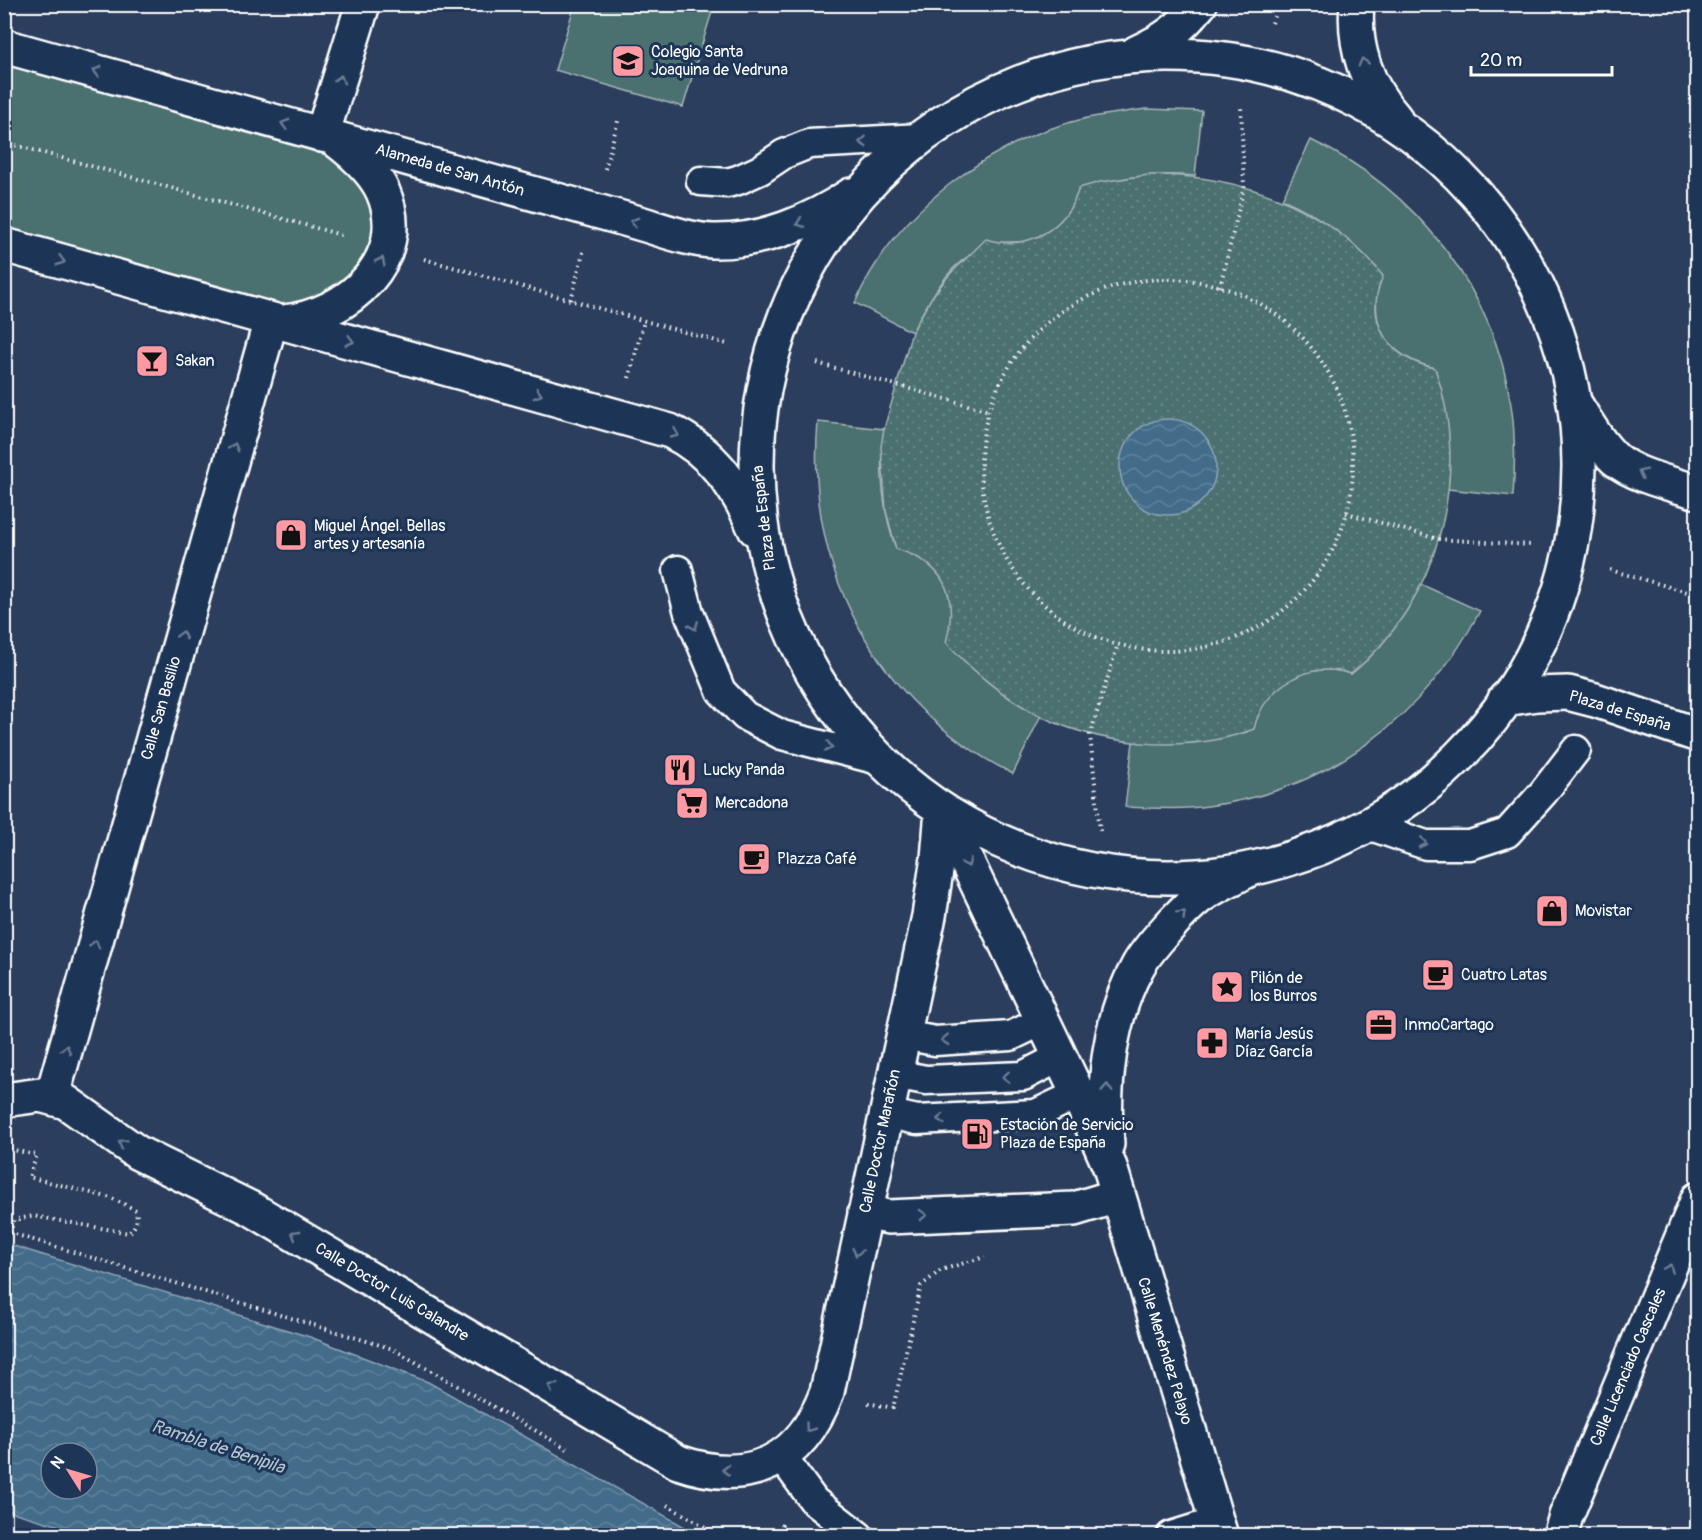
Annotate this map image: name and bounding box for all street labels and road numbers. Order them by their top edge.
street label: Alameda de San Antón [373,139,527,201]
street label: Plaza de España [748,464,780,572]
street label: Calle San Basilio [137,654,185,762]
street label: Plaza de España [1566,686,1674,736]
street label: Calle Doctor Marañón [855,1067,905,1215]
street label: Calle Doctor Luis Calandre [311,1238,473,1346]
street label: Calle Menéndez Pelayo [1133,1275,1197,1428]
street label: Calle Licenciado Cascales [1586,1285,1670,1449]

